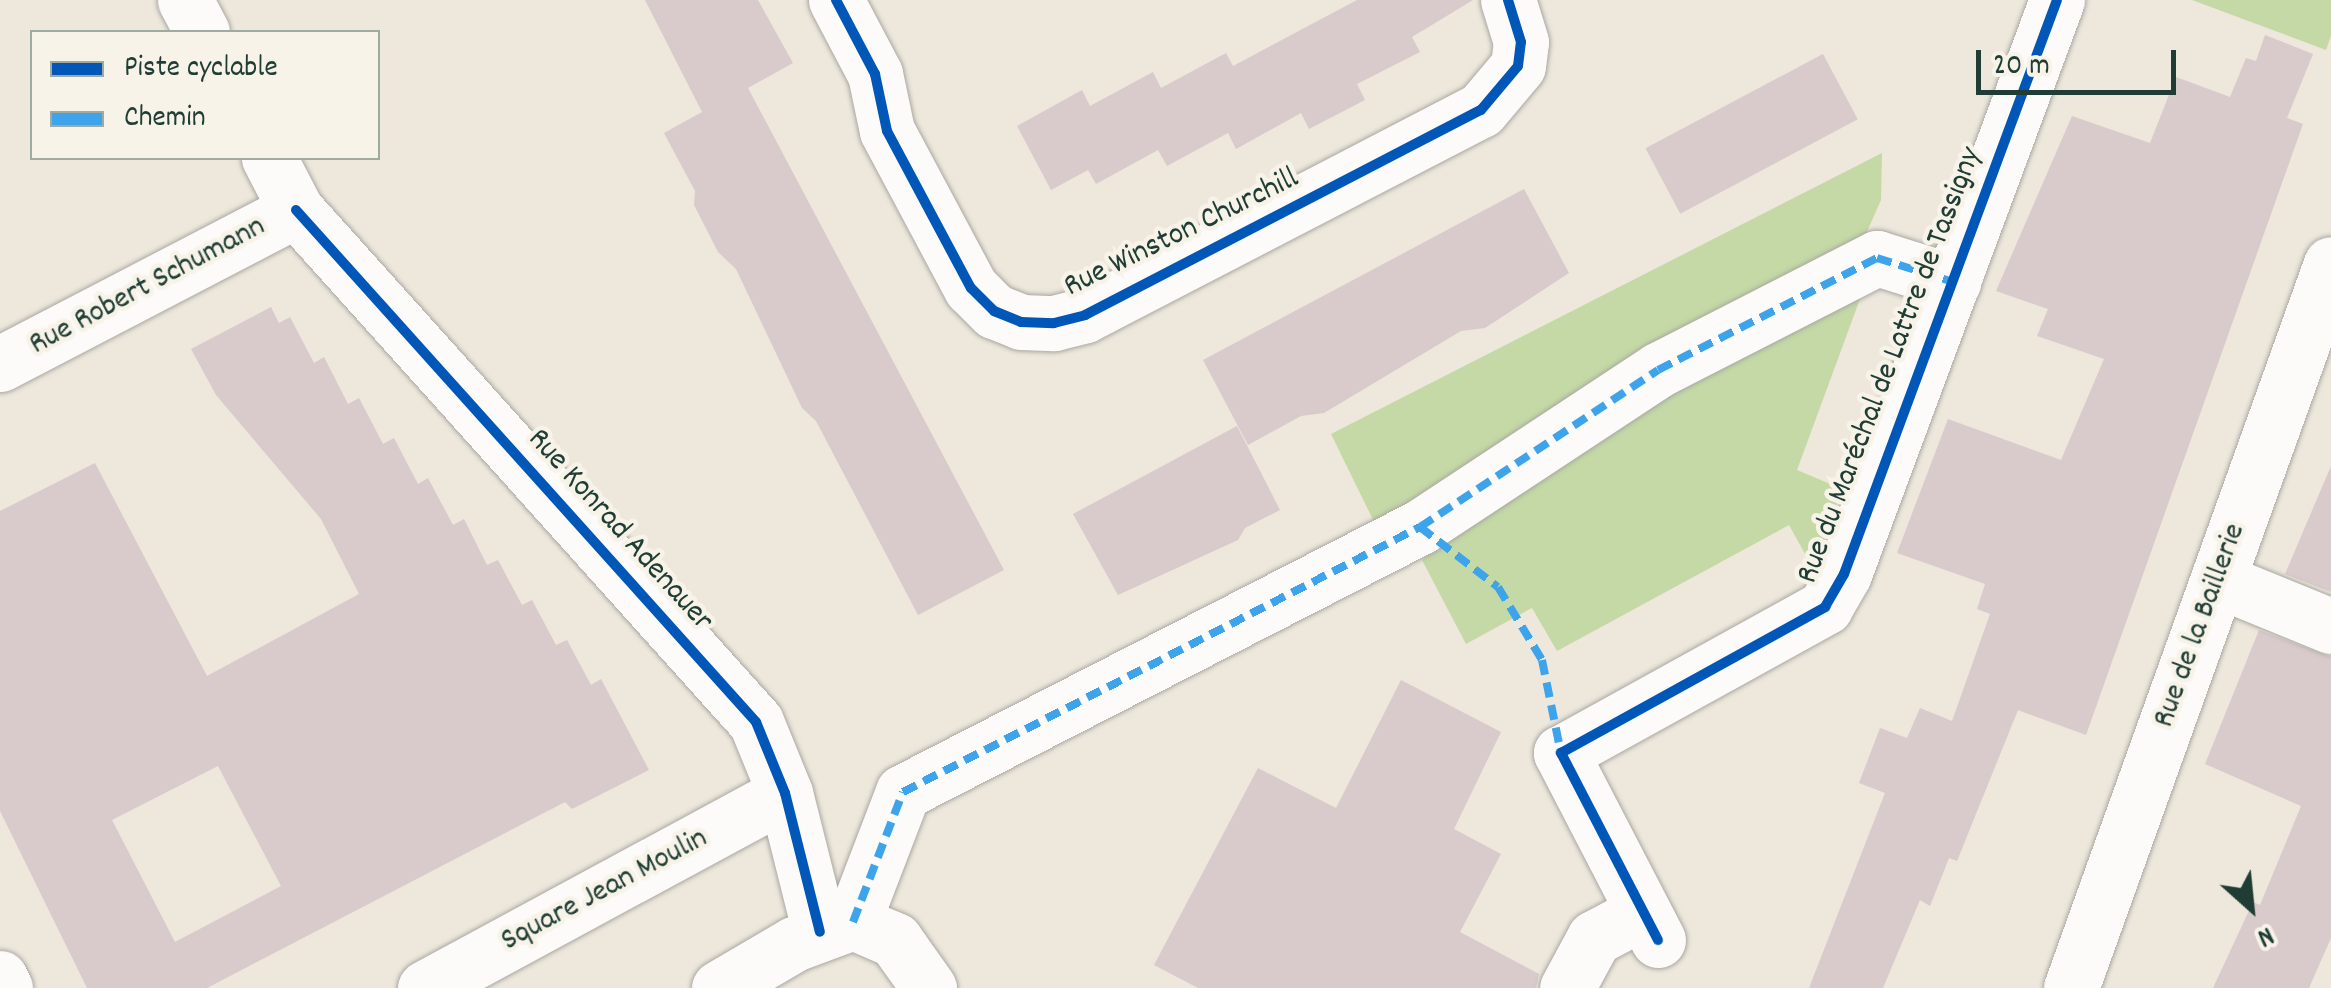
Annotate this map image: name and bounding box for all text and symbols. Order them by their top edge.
legend [30,30,380,160]
scale bar [1981,30,2181,92]
text: 20 m [1993,46,2050,89]
text: Piste cyclable [124,48,278,91]
text: Chemin [124,98,206,141]
street label: Rue du Maréchal de Lattre de Tassigny [1790,143,1992,589]
street label: Rue Winston Churchill [1058,161,1306,307]
street label: Rue Robert Schumann [24,209,272,365]
street label: Rue Konrad Adenauer [518,422,720,640]
street label: Rue de la Baillerie [2146,519,2256,733]
street label: Square Jean Moulin [495,820,715,962]
north arrow [2201,858,2301,958]
text: N [2249,914,2280,956]

